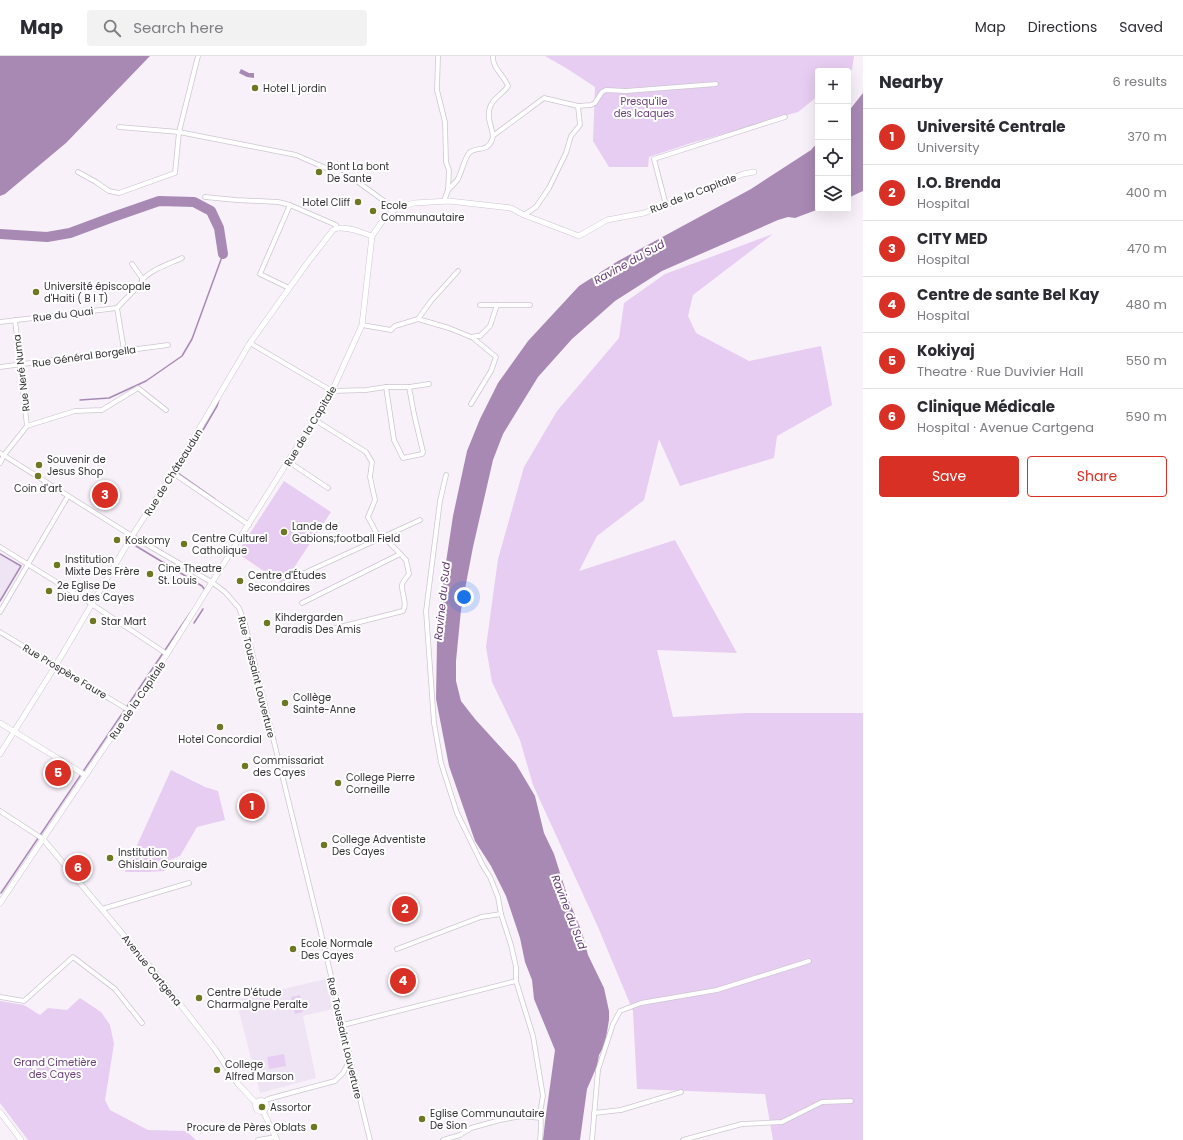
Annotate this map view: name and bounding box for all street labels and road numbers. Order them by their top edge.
street label: Rue de la Capitale [648,170,739,217]
street label: Rue du Quai [32,303,94,326]
street label: Rue Neré Numa [9,333,34,412]
street label: Rue Général Borgella [31,342,137,371]
street label: Rue de la Capitale [280,383,340,469]
street label: Rue de Châteaudun [140,426,206,519]
street label: Rue Toussaint Louverture [234,615,279,739]
street label: Rue Prospère Faure [20,640,110,703]
street label: Rue de la Capitale [106,658,169,742]
street label: Avenue Cartgena [118,931,185,1009]
street label: Rue Toussaint Louverture [323,976,366,1100]

